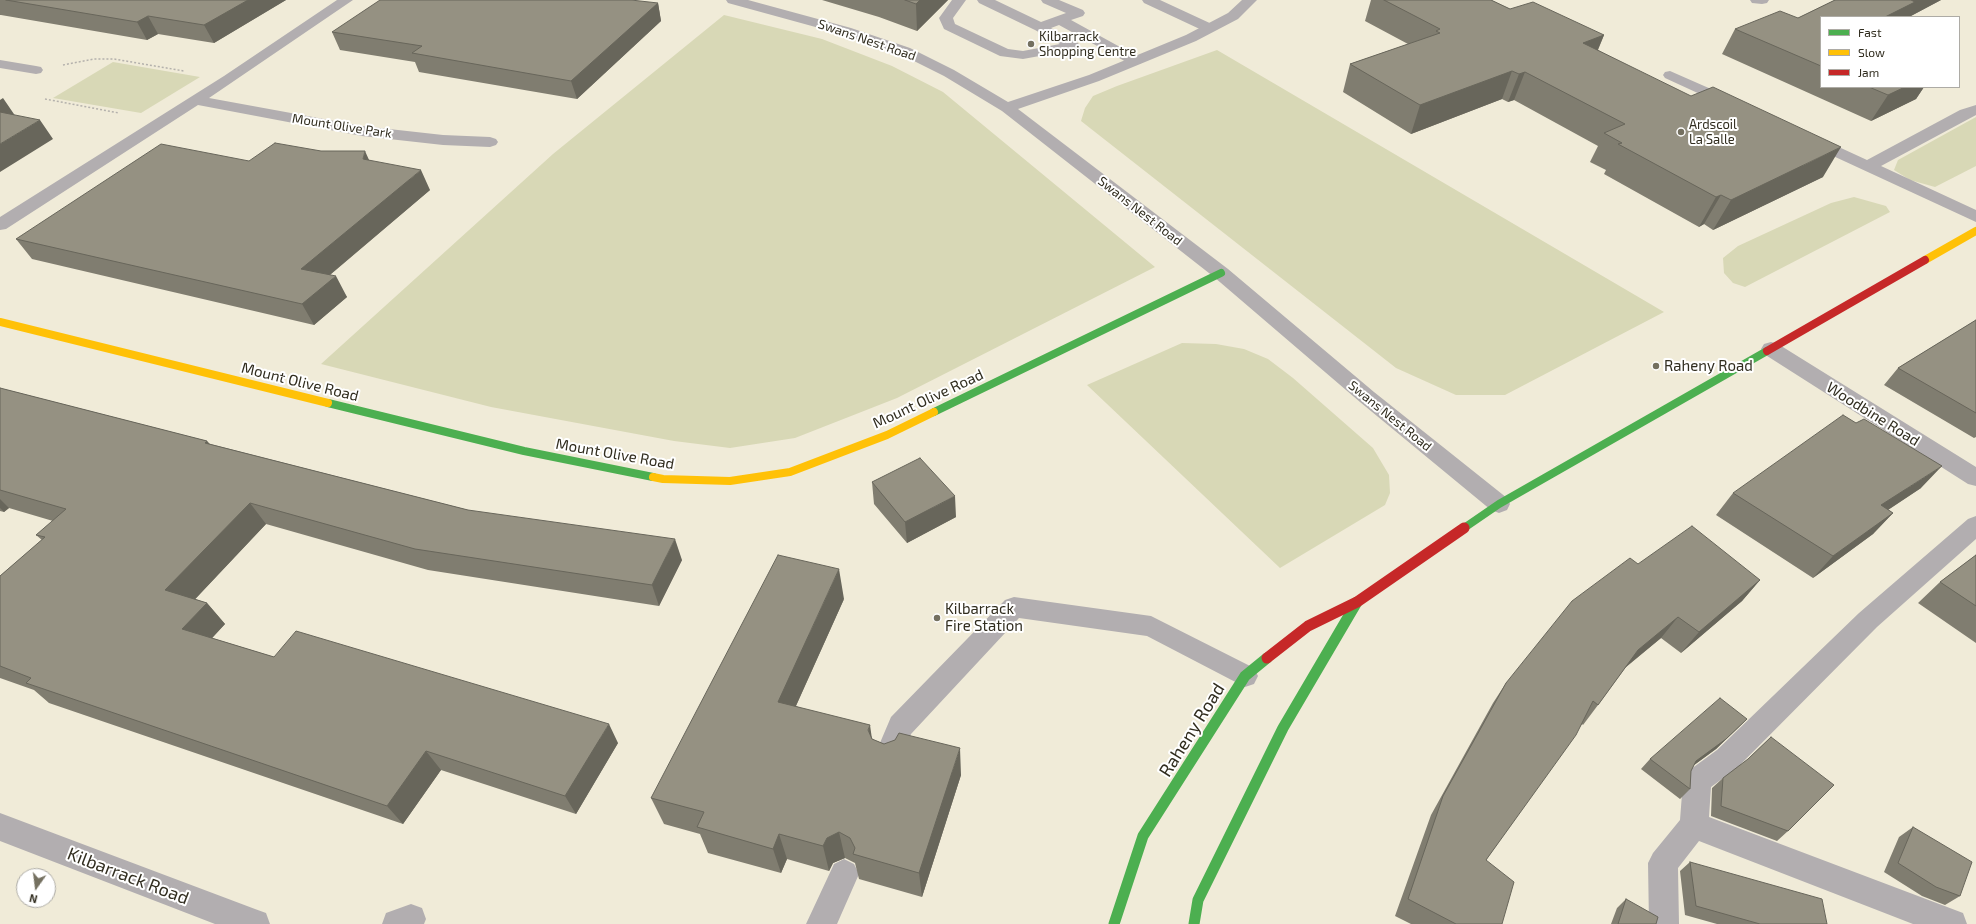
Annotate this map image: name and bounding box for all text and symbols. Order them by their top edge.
street label: Swans Nest Road [816,16,918,64]
legend [1820,16,1960,88]
text: Fast [1858,25,1881,39]
place label: Kilbarrack Shopping Centre [1039,29,1136,60]
marker: Kilbarrack Shopping Centre [1026,39,1036,49]
text: Slow [1858,45,1885,59]
text: Jam [1858,65,1879,79]
street label: Mount Olive Park [291,110,393,142]
place label: Ardscoil La Salle [1689,117,1737,148]
marker: Ardscoil La Salle [1676,127,1686,137]
street label: Swans Nest Road [1095,173,1185,249]
place label: Raheny Road [1664,357,1753,375]
street label: Mount Olive Road [240,359,360,405]
marker: Raheny Road [1651,361,1661,371]
street label: Mount Olive Road [870,365,986,433]
street label: Swans Nest Road [1345,378,1435,454]
street label: Woodbine Road [1823,378,1923,450]
street label: Mount Olive Road [554,435,676,473]
place label: Kilbarrack Fire Station [945,600,1023,635]
marker: Kilbarrack Fire Station [932,613,942,623]
street label: Raheny Road [1155,679,1229,781]
street label: Kilbarrack Road [64,843,192,909]
north arrow [16,868,56,908]
text: N [28,892,39,906]

